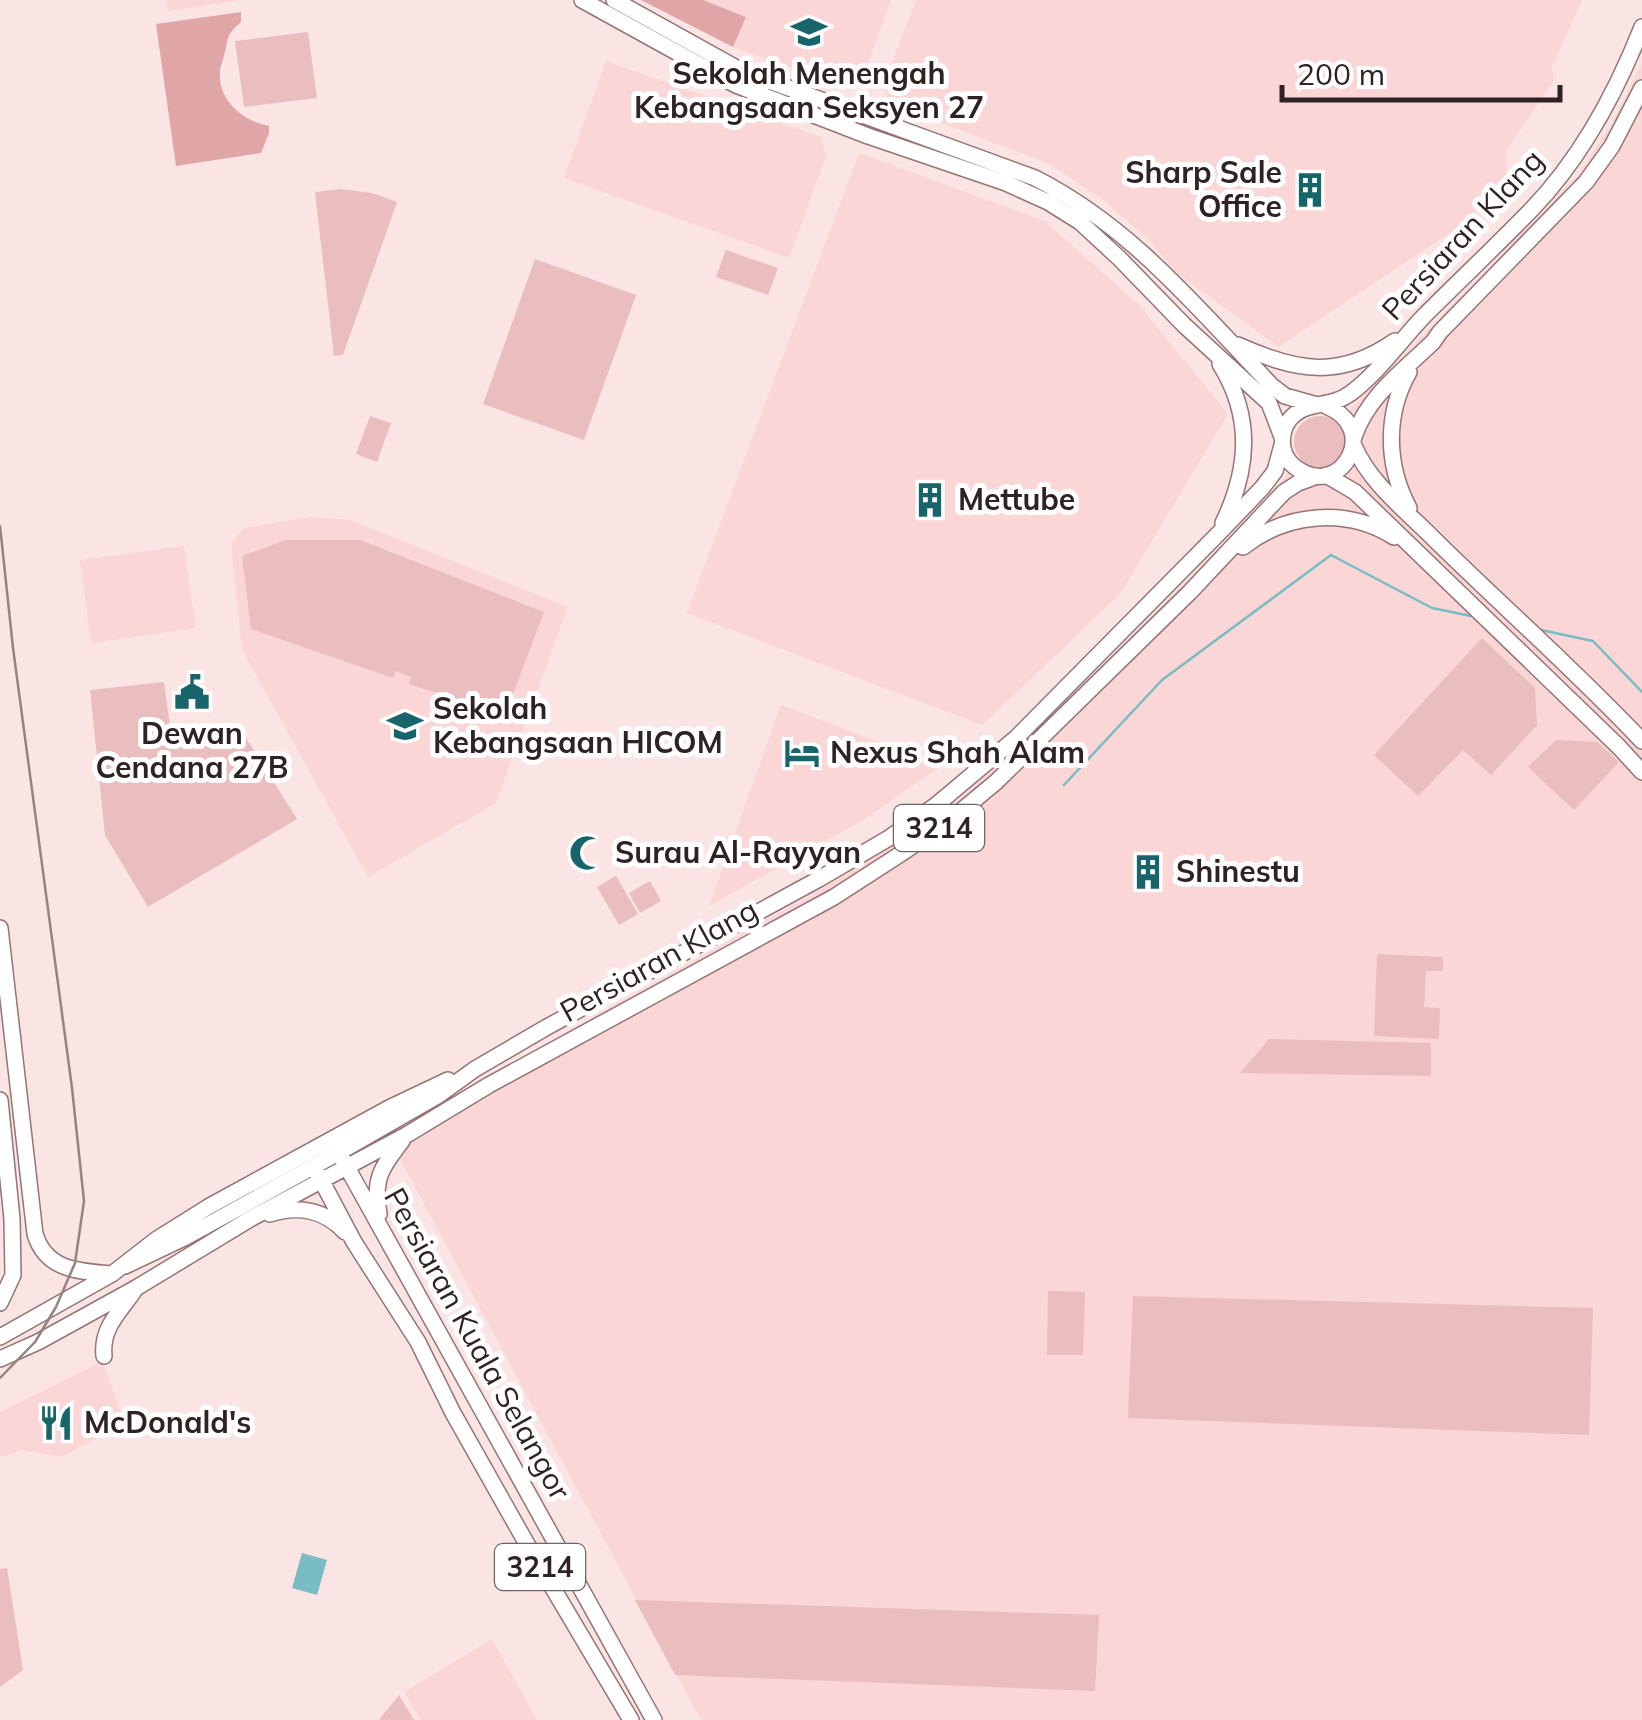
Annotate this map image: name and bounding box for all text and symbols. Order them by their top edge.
school or university icon: Sekolah Menengah Kebangsaan Seksyen 27 [790,13,828,51]
scale bar [1282,40,1560,102]
place label: Sekolah Menengah Kebangsaan Seksyen 27 [634,54,984,126]
text: 200 m [1297,55,1385,93]
street label: Persiaran Klang [1373,141,1551,328]
place label: Sharp Sale Office [1125,153,1282,225]
building icon: Sharp Sale Office [1291,171,1329,209]
place label: Mettube [958,480,1075,518]
building icon: Mettube [911,481,949,519]
public building icon: Dewan Cendana 27B [173,673,211,711]
place label: Sekolah Kebangsaan HICOM [433,689,723,761]
school or university icon: Sekolah Kebangsaan HICOM [386,707,424,745]
place label: Dewan Cendana 27B [96,714,288,786]
place label: Nexus Shah Alam [830,733,1085,771]
hotel icon: Nexus Shah Alam [783,734,821,772]
road number: 3214 [894,805,984,851]
place label: Surau Al-Rayyan [615,833,861,871]
mosque icon: Surau Al-Rayyan [568,834,606,872]
place label: Shinestu [1176,852,1300,890]
building icon: Shinestu [1129,853,1167,891]
street label: Persiaran Klang [553,890,764,1030]
street label: Persiaran Kuala Selangor [376,1181,580,1506]
place label: McDonald's [84,1403,251,1441]
restaurant icon: McDonald's [37,1404,75,1442]
road number: 3214 [495,1544,585,1590]

